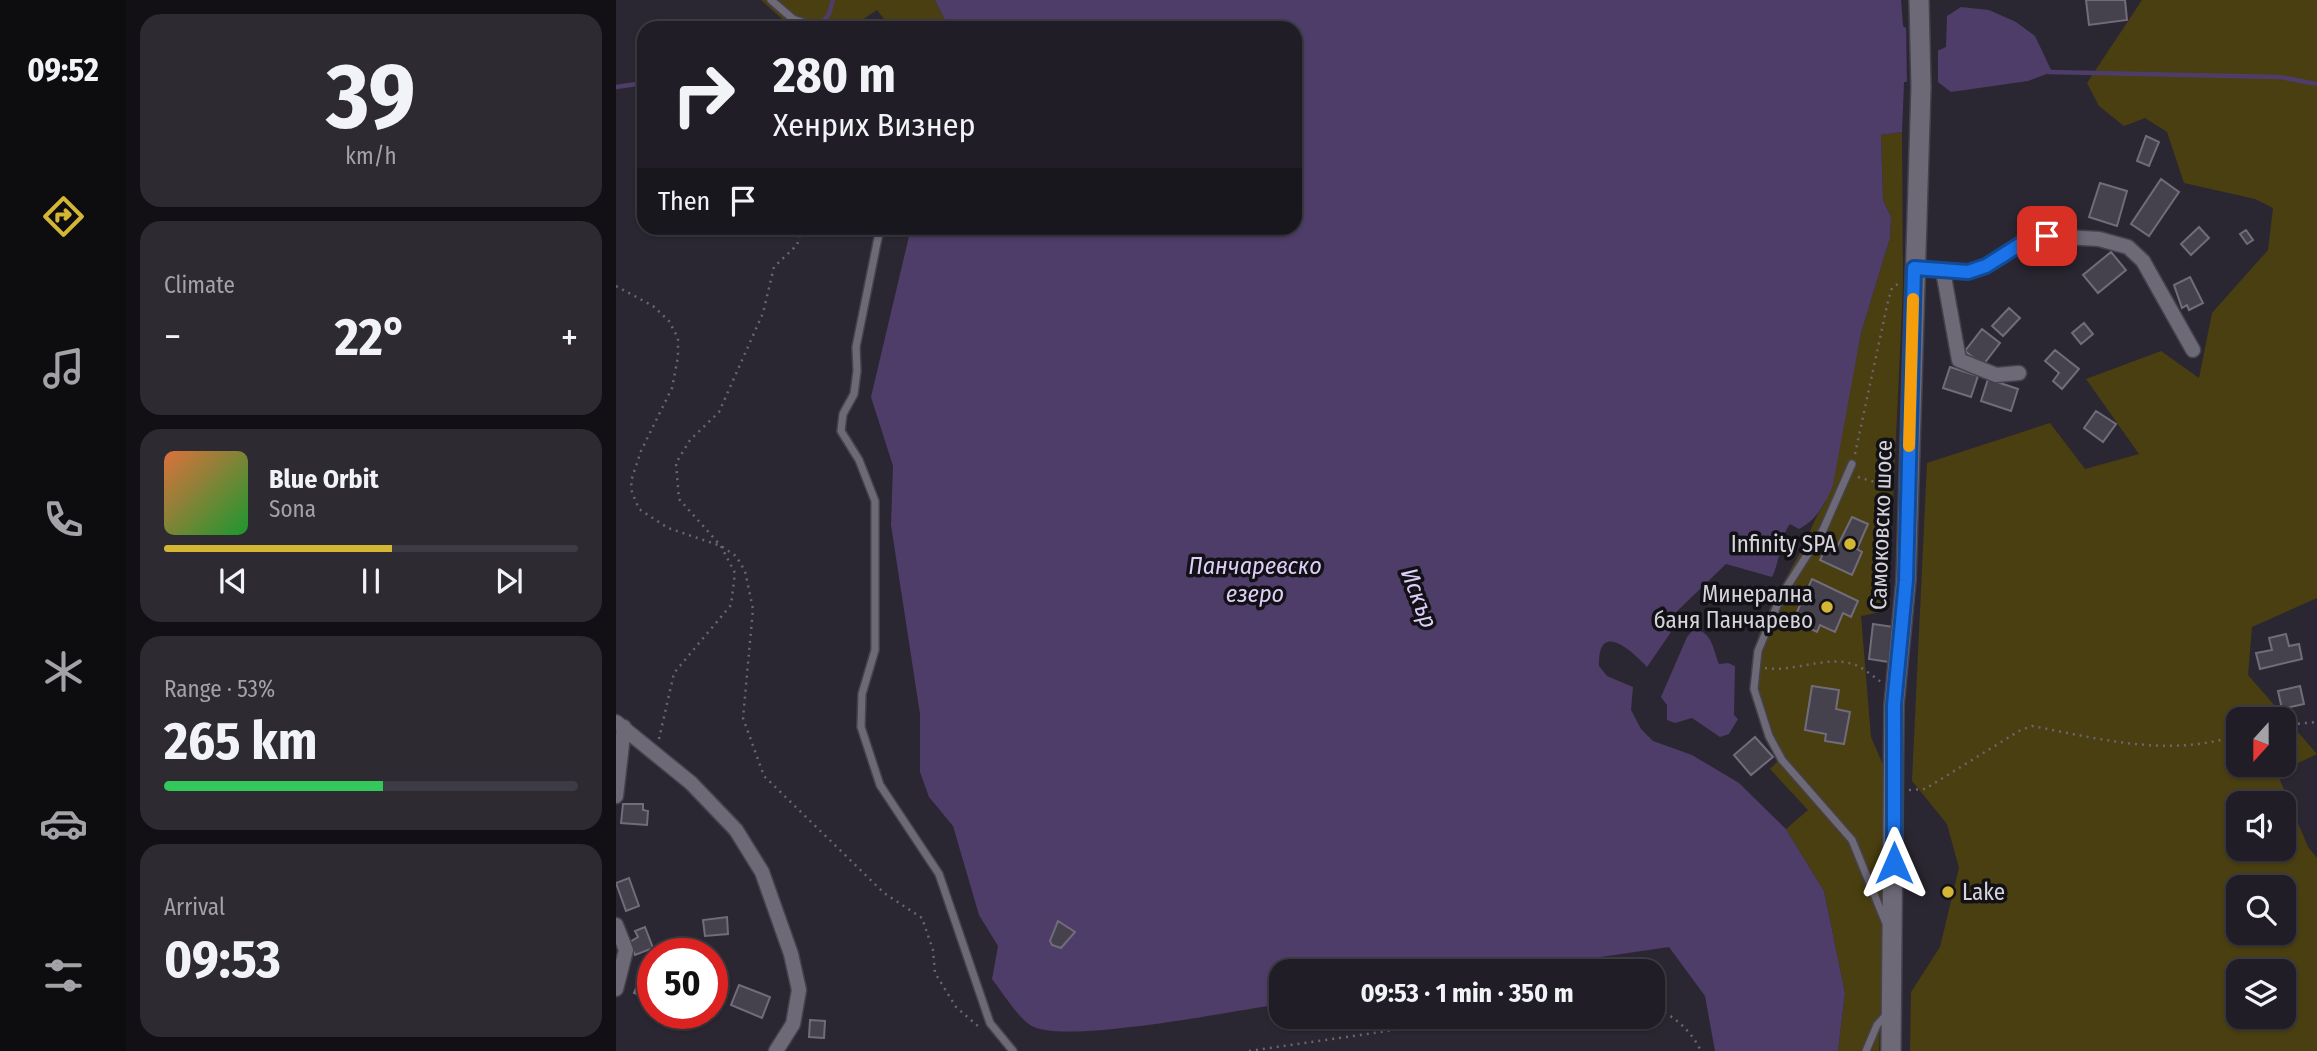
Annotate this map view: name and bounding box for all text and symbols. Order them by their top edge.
text: 39 [326,42,416,151]
text: 280 m [773,46,896,105]
icon: right [658,49,749,140]
text: 09:52 [27,51,99,89]
text: Хенрих Визнер [773,106,976,144]
text: km/h [345,142,397,170]
icon: arrive [724,182,762,220]
text: Then [658,186,710,217]
icon: directions [39,192,88,241]
pin [2017,206,2077,266]
icon: arrive [2028,217,2066,255]
text: Climate [164,271,235,299]
text: 22° [335,306,407,369]
text: − [164,314,181,360]
text: + [561,314,578,360]
icon: music [39,344,88,393]
street label: Самоковско шосе [1864,439,1898,611]
text: Blue Orbit [269,464,379,495]
icon: phone [39,495,88,544]
text: Sona [269,495,316,523]
place label: Infinity SPA [1731,530,1836,558]
marker: Infinity SPA [1842,536,1858,552]
water label: Панчаревско езеро [1188,552,1322,608]
icon: previous [214,562,252,600]
icon: pause [352,562,390,600]
icon: next [490,562,528,600]
water label: Искър [1395,564,1443,632]
place label: Минерална баня Панчарево [1654,580,1813,634]
marker: Минерална баня Панчарево [1819,599,1835,615]
icon: climate [39,647,88,696]
text: Range · 53% [164,675,275,703]
north arrow [2226,707,2296,777]
map controls [2226,707,2296,1029]
text: 265 km [164,710,318,773]
button: sound [2226,791,2296,861]
icon: car [39,799,88,848]
position arrow [1857,826,1931,900]
button: search [2226,875,2296,945]
place label: Lake [1962,878,2005,906]
marker: Lake [1940,884,1956,900]
text: Arrival [164,893,225,921]
text: 09:53 [164,928,281,991]
speed limit sign: 50 [637,938,728,1029]
icon: filters [39,951,88,1000]
button: layers [2226,959,2296,1029]
text: 09:53 · 1 min · 350 m [1360,978,1574,1009]

